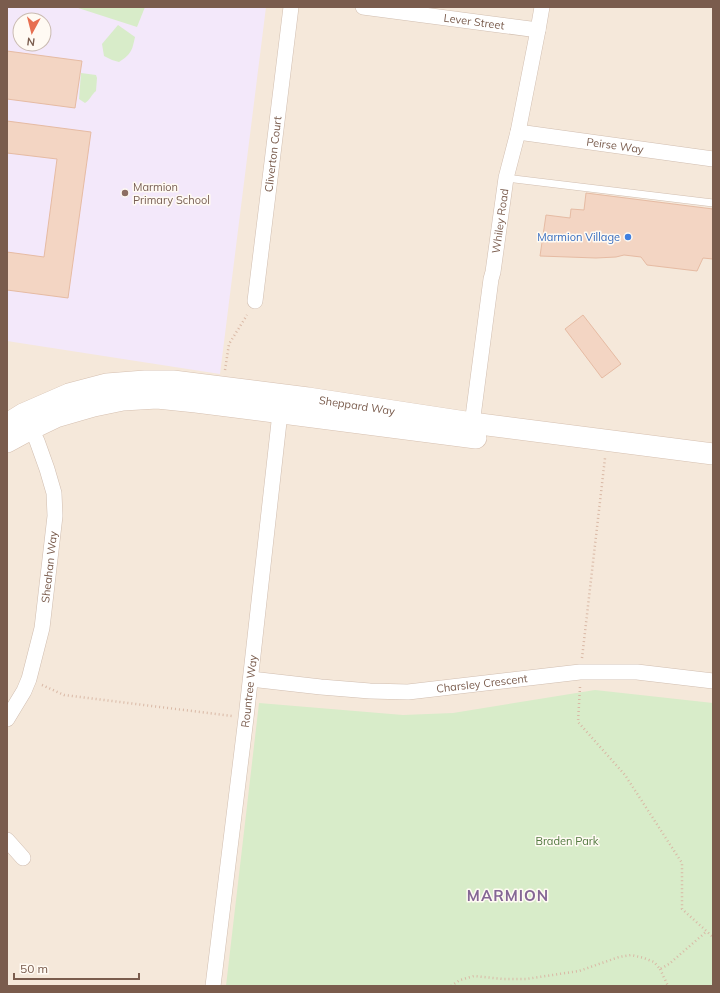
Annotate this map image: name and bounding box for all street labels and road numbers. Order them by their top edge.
street label: Lever Street [443,11,505,33]
street label: Cliverton Court [261,115,285,193]
street label: Peirse Way [585,135,645,156]
street label: Whiley Road [489,188,511,255]
street label: Sheppard Way [318,393,396,418]
street label: Sheahan Way [38,530,60,604]
street label: Rountree Way [238,654,260,728]
street label: Charsley Crescent [435,671,528,696]

